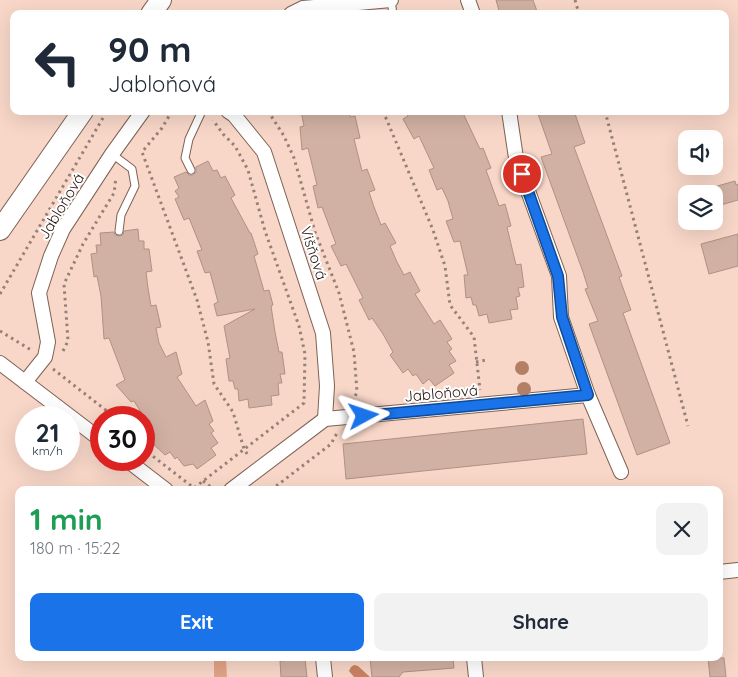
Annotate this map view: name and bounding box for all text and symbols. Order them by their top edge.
text: 90 m [108,27,191,71]
icon: left [25,30,90,95]
text: Jabloňová [108,70,216,98]
map controls [678,130,723,230]
button: sound [678,130,723,175]
pin [501,153,543,195]
icon: arrive [508,160,536,188]
street label: Jabloňová [34,169,88,243]
button: layers [678,185,723,230]
street label: Višňová [296,224,332,282]
street label: Jabloňová [403,380,479,406]
position arrow [337,389,389,441]
speed limit sign: 30 [90,406,155,471]
text: 21 [36,417,59,448]
text: km/h [32,443,63,458]
text: 1 min [30,500,103,538]
button: close [656,503,708,555]
text: 180 m · 15:22 [30,538,120,558]
button: Exit [30,593,364,651]
button: Share [374,593,708,651]

